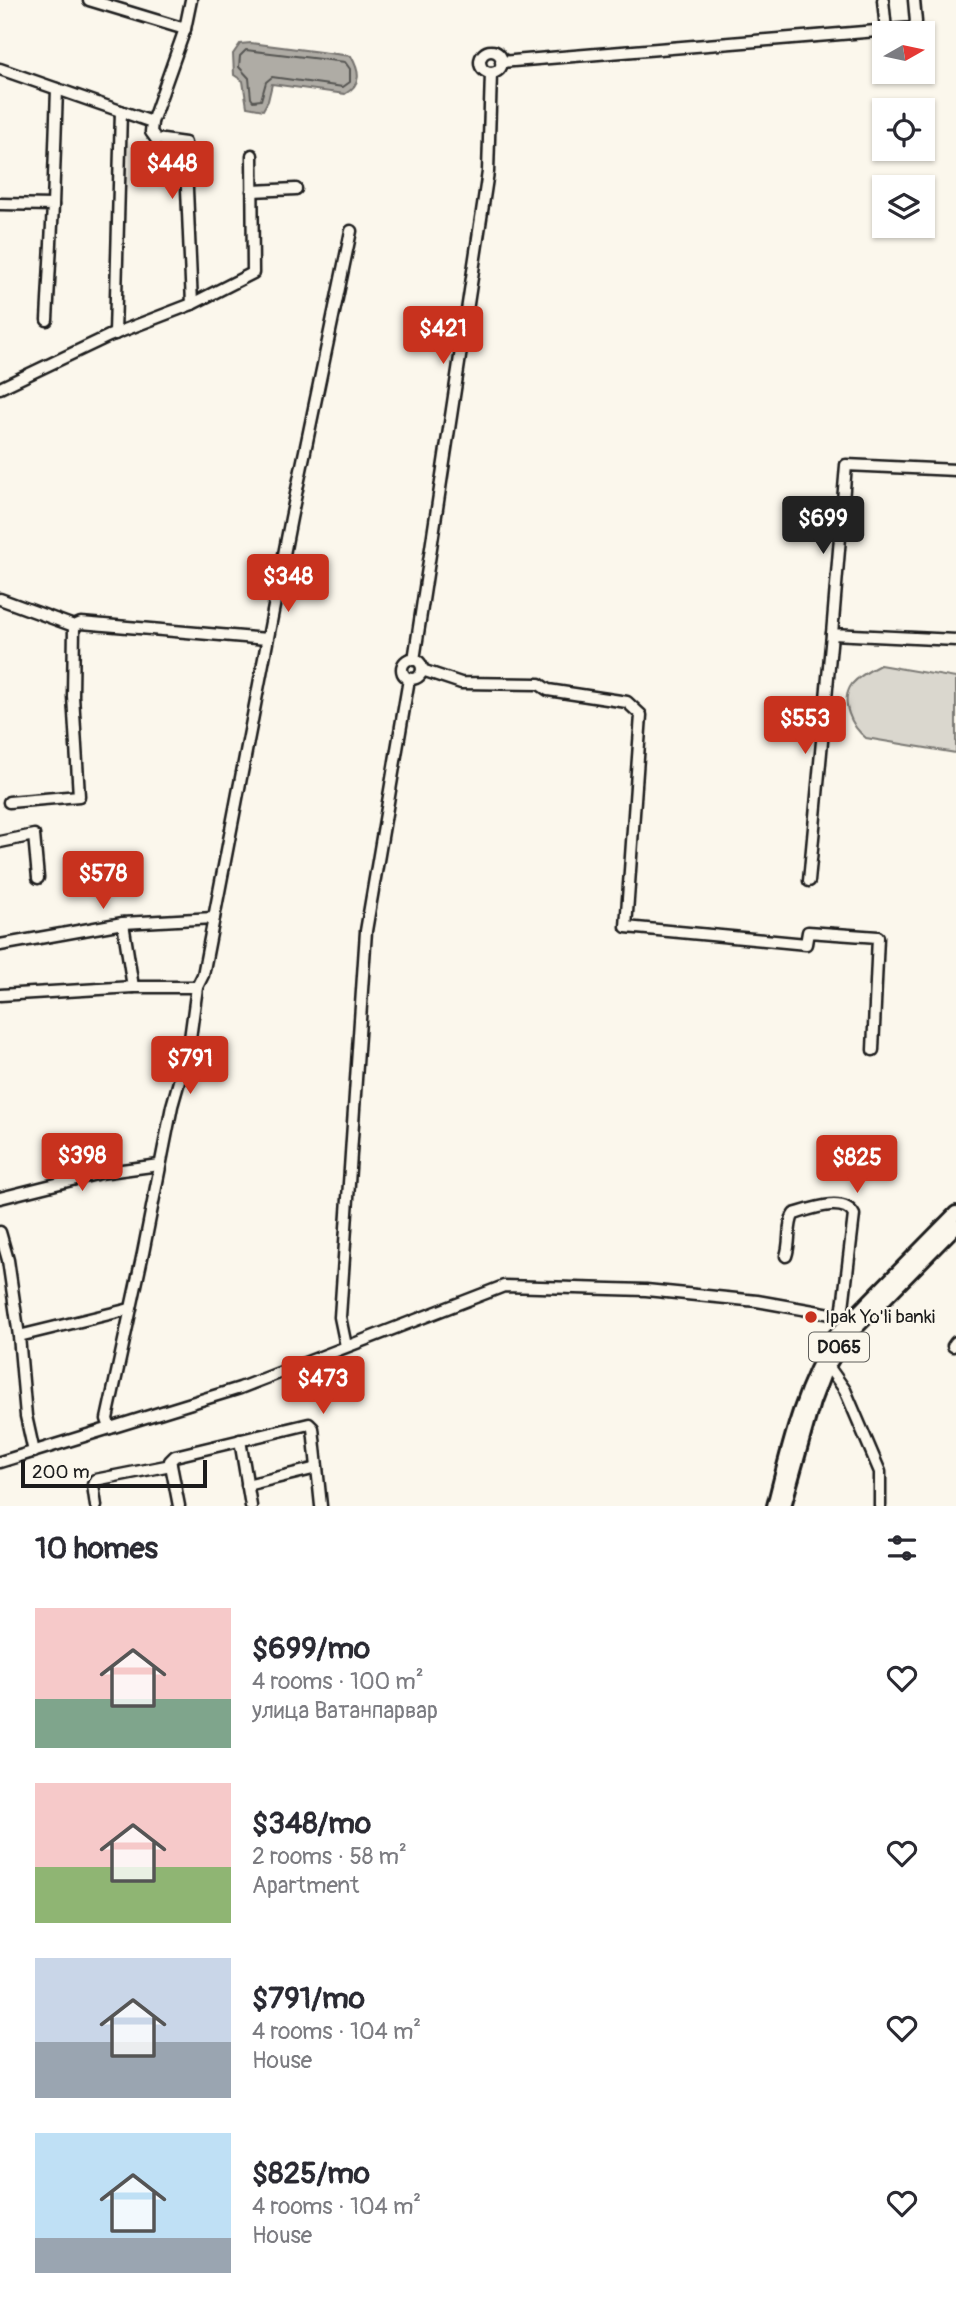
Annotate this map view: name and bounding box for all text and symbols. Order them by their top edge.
north arrow [872,21,934,84]
map controls [872,21,935,238]
button: locate [872,98,935,161]
pin: $448 [131,142,213,201]
text: $448 [147,149,197,178]
button: layers [872,175,935,238]
pin: $421 [402,306,484,366]
text: $421 [419,314,467,343]
pin: $699 [782,496,864,556]
text: $699 [798,504,848,533]
pin: $348 [247,554,329,614]
text: $348 [263,562,313,591]
pin: $553 [764,696,846,756]
text: $553 [780,704,830,733]
pin: $578 [62,852,144,911]
text: $578 [79,859,127,888]
pin: $791 [149,1036,231,1096]
text: $791 [167,1044,213,1073]
pin: $398 [41,1134,123,1193]
pin: $825 [816,1136,898,1195]
text: $398 [58,1141,106,1170]
text: $825 [832,1143,882,1172]
place label: Ipak Yo'li banki [825,1305,935,1329]
marker: Ipak Yo'li banki [803,1309,819,1325]
road number: D065 [809,1332,869,1362]
pin: $473 [282,1356,364,1416]
text: $473 [298,1364,348,1393]
scale bar [21,1457,206,1489]
text: 200 m [32,1460,90,1484]
icon: filters [883,1529,921,1567]
text: 10 homes [35,1530,158,1567]
text: $699/mo [252,1630,370,1667]
icon: home [91,1636,175,1720]
icon: heart [883,1659,921,1697]
text: 4 rooms · 100 m² [252,1667,424,1696]
text: улица Ватанпарвар [252,1696,438,1725]
text: $348/mo [252,1805,371,1842]
icon: home [91,1811,175,1895]
icon: heart [883,1834,921,1872]
text: 2 rooms · 58 m² [252,1842,407,1871]
text: Apartment [252,1871,359,1900]
text: $791/mo [252,1980,365,2017]
icon: home [91,1986,175,2070]
icon: heart [883,2009,921,2047]
text: 4 rooms · 104 m² [252,2017,421,2046]
text: House [252,2046,312,2075]
text: $825/mo [252,2155,370,2192]
icon: home [91,2161,175,2245]
icon: heart [883,2184,921,2222]
text: 4 rooms · 104 m² [252,2192,421,2221]
text: House [252,2221,312,2250]

